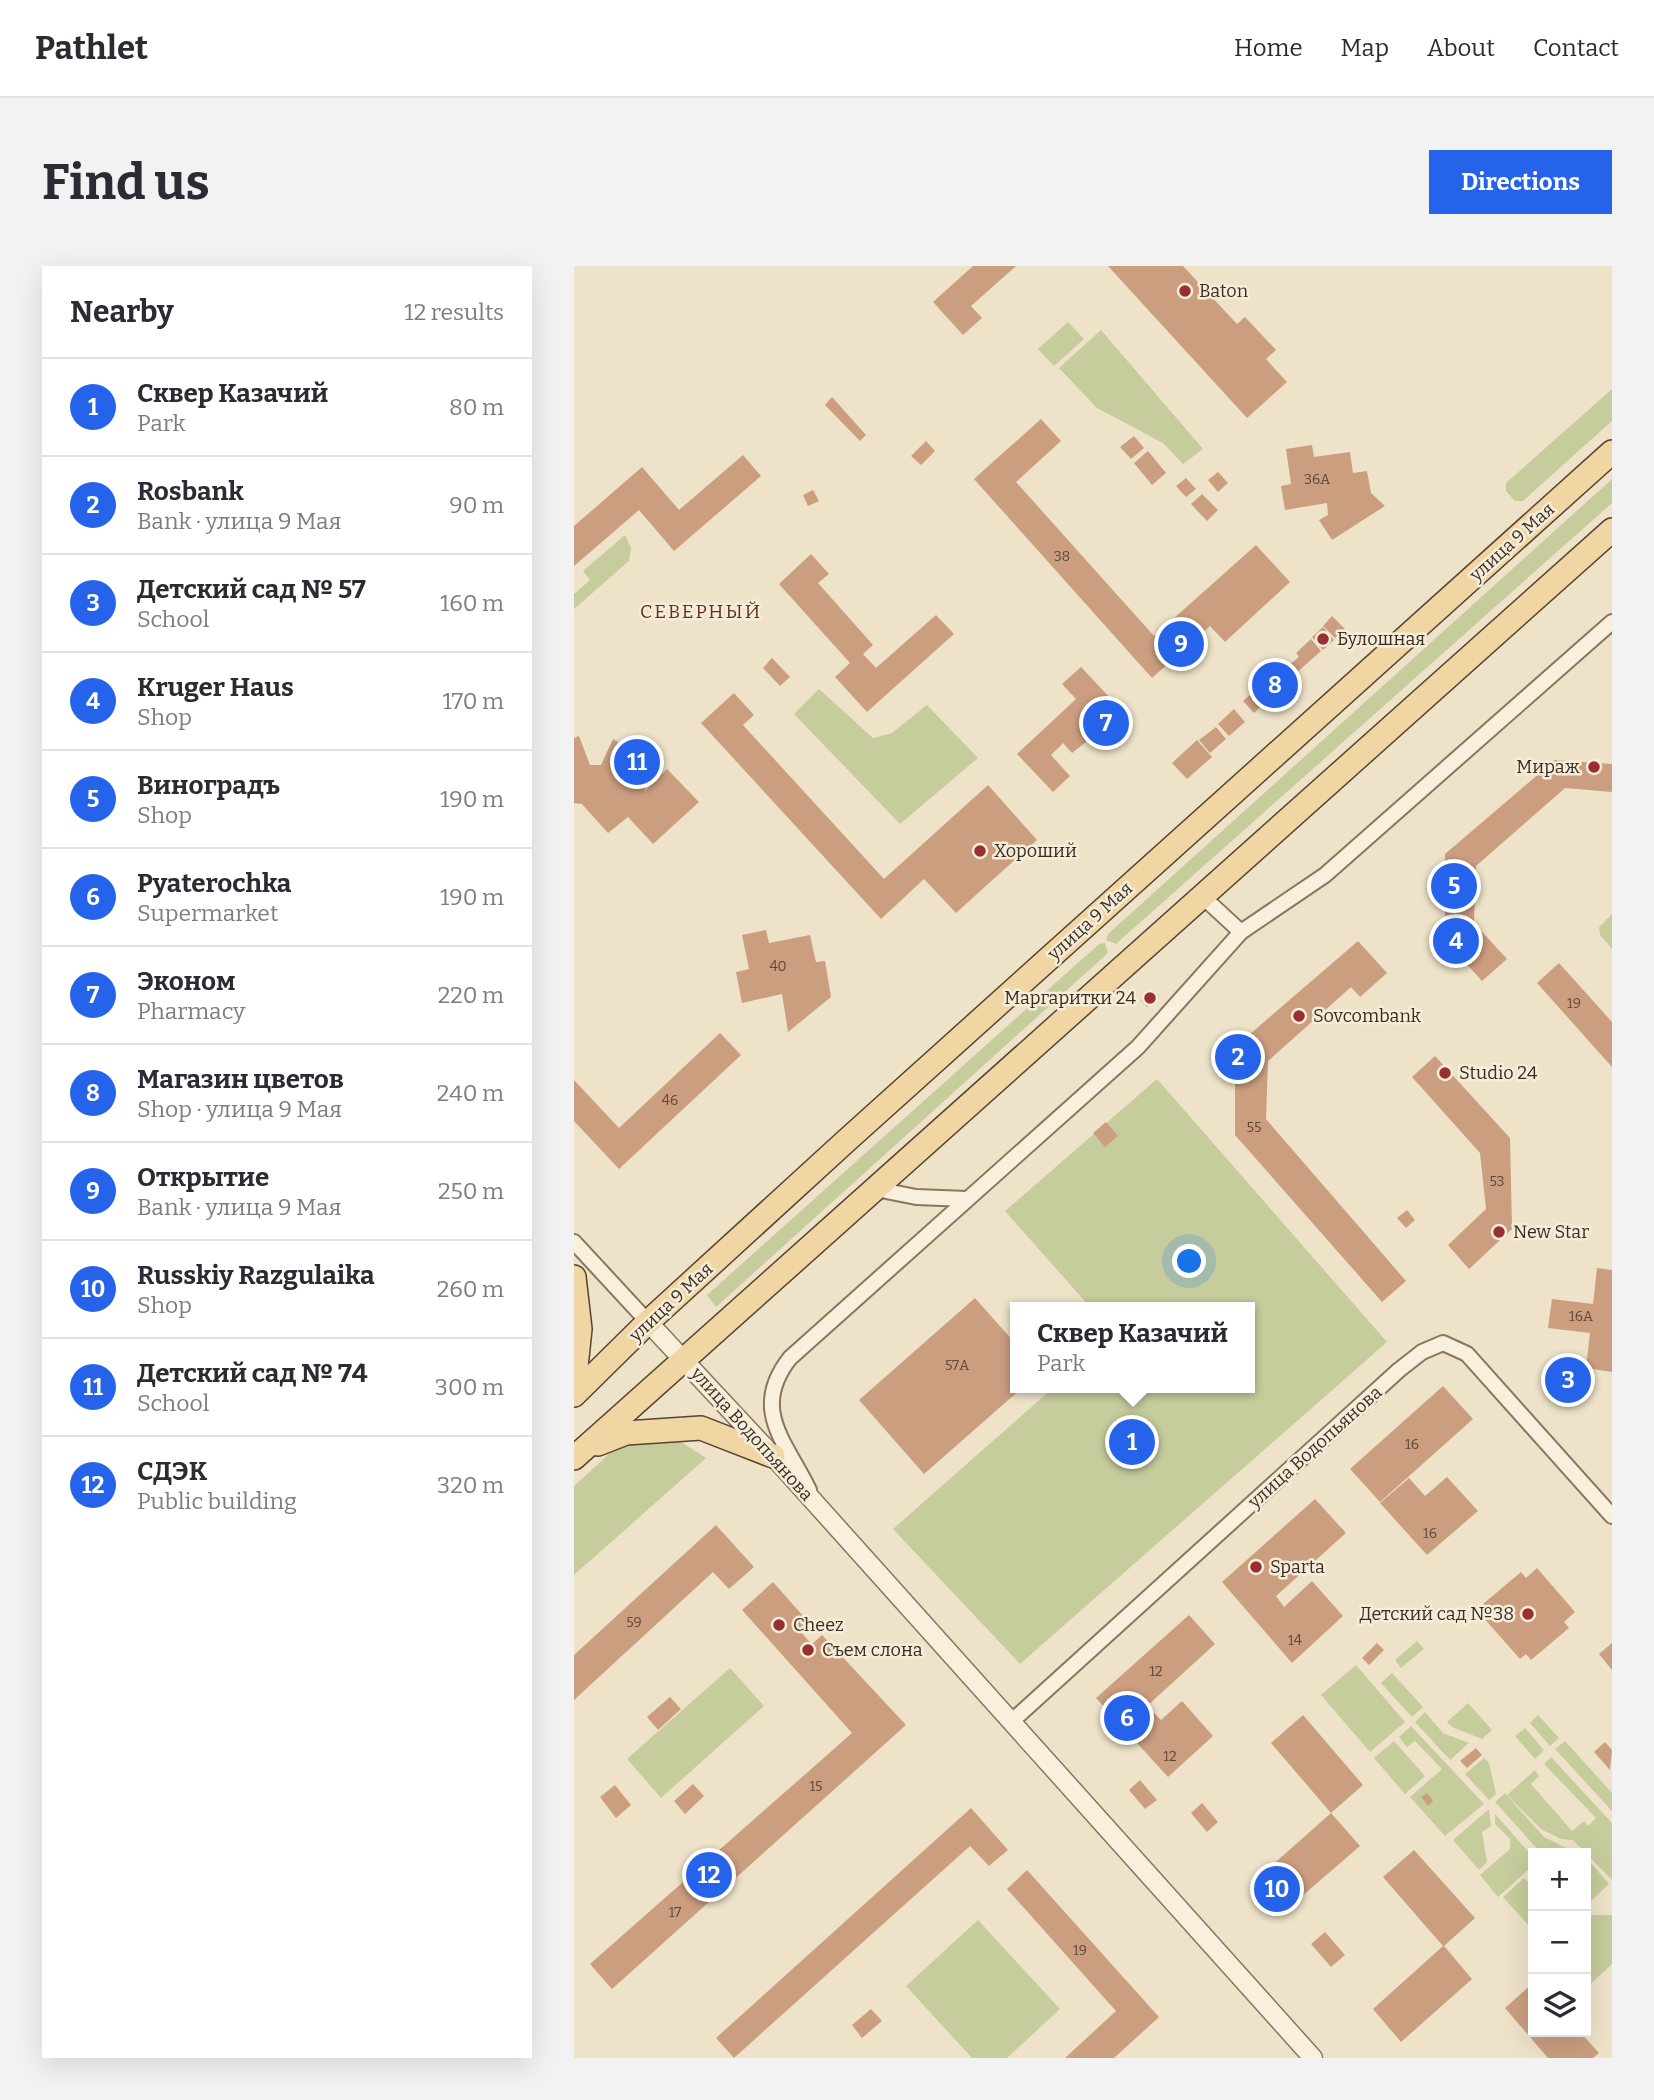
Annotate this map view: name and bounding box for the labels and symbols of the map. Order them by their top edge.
place label: Baton [1199,280,1249,302]
marker: Baton [1177,283,1193,299]
house number: 36А [1304,471,1330,488]
street label: улица 9 Мая [1464,498,1559,586]
house number: 38 [1054,548,1070,565]
district label: СЕВЕРНЫЙ [640,600,762,623]
pin: 9 [1158,618,1204,670]
place label: Булошная [1337,628,1425,650]
marker: Булошная [1315,631,1331,647]
pin: 8 [1252,659,1298,711]
pin: 7 [1083,697,1129,749]
pin: 11 [614,736,660,788]
place label: Мираж [1516,756,1580,778]
marker: Мираж [1586,759,1602,775]
place label: Хороший [994,840,1077,862]
marker: Хороший [972,843,988,859]
pin: 5 [1431,860,1477,912]
street label: улица 9 Мая [1042,877,1137,965]
pin: 4 [1433,915,1479,967]
house number: 40 [769,958,787,975]
place label: Маргаритки 24 [1004,987,1136,1009]
marker: Маргаритки 24 [1142,990,1158,1006]
house number: 19 [1567,995,1581,1012]
place label: Sovcombank [1313,1005,1422,1027]
marker: Sovcombank [1291,1008,1307,1024]
pin: 2 [1215,1031,1261,1083]
place label: Studio 24 [1459,1062,1538,1084]
marker: Studio 24 [1437,1065,1453,1081]
house number: 46 [662,1092,678,1109]
house number: 55 [1247,1119,1261,1136]
house number: 53 [1489,1173,1505,1190]
place label: New Star [1513,1221,1589,1243]
marker: New Star [1491,1224,1507,1240]
your location [1172,1244,1206,1278]
street label: улица 9 Мая [624,1258,717,1347]
house number: 16А [1569,1308,1593,1325]
pin: 3 [1545,1354,1591,1406]
house number: 57А [945,1357,969,1374]
street label: улица Водопьянова [686,1362,818,1505]
street label: улица Водопьянова [1243,1381,1386,1513]
pin: 1 [1109,1416,1155,1468]
house number: 16 [1405,1436,1419,1453]
house number: 16 [1423,1525,1437,1542]
place label: Sparta [1270,1556,1325,1578]
marker: Sparta [1248,1559,1264,1575]
place label: Детский сад №38 [1359,1603,1514,1625]
marker: Детский сад №38 [1520,1606,1536,1622]
house number: 59 [626,1614,642,1631]
place label: Cheez [793,1614,844,1636]
marker: Cheez [771,1617,787,1633]
house number: 14 [1288,1632,1302,1649]
place label: Съем слона [822,1639,923,1661]
marker: Съем слона [800,1642,816,1658]
house number: 12 [1149,1663,1163,1680]
pin: 6 [1104,1692,1150,1744]
house number: 12 [1163,1748,1177,1765]
house number: 15 [809,1778,823,1795]
pin: 12 [686,1849,732,1901]
pin: 10 [1254,1863,1300,1915]
house number: 17 [669,1904,681,1921]
house number: 19 [1073,1942,1087,1959]

